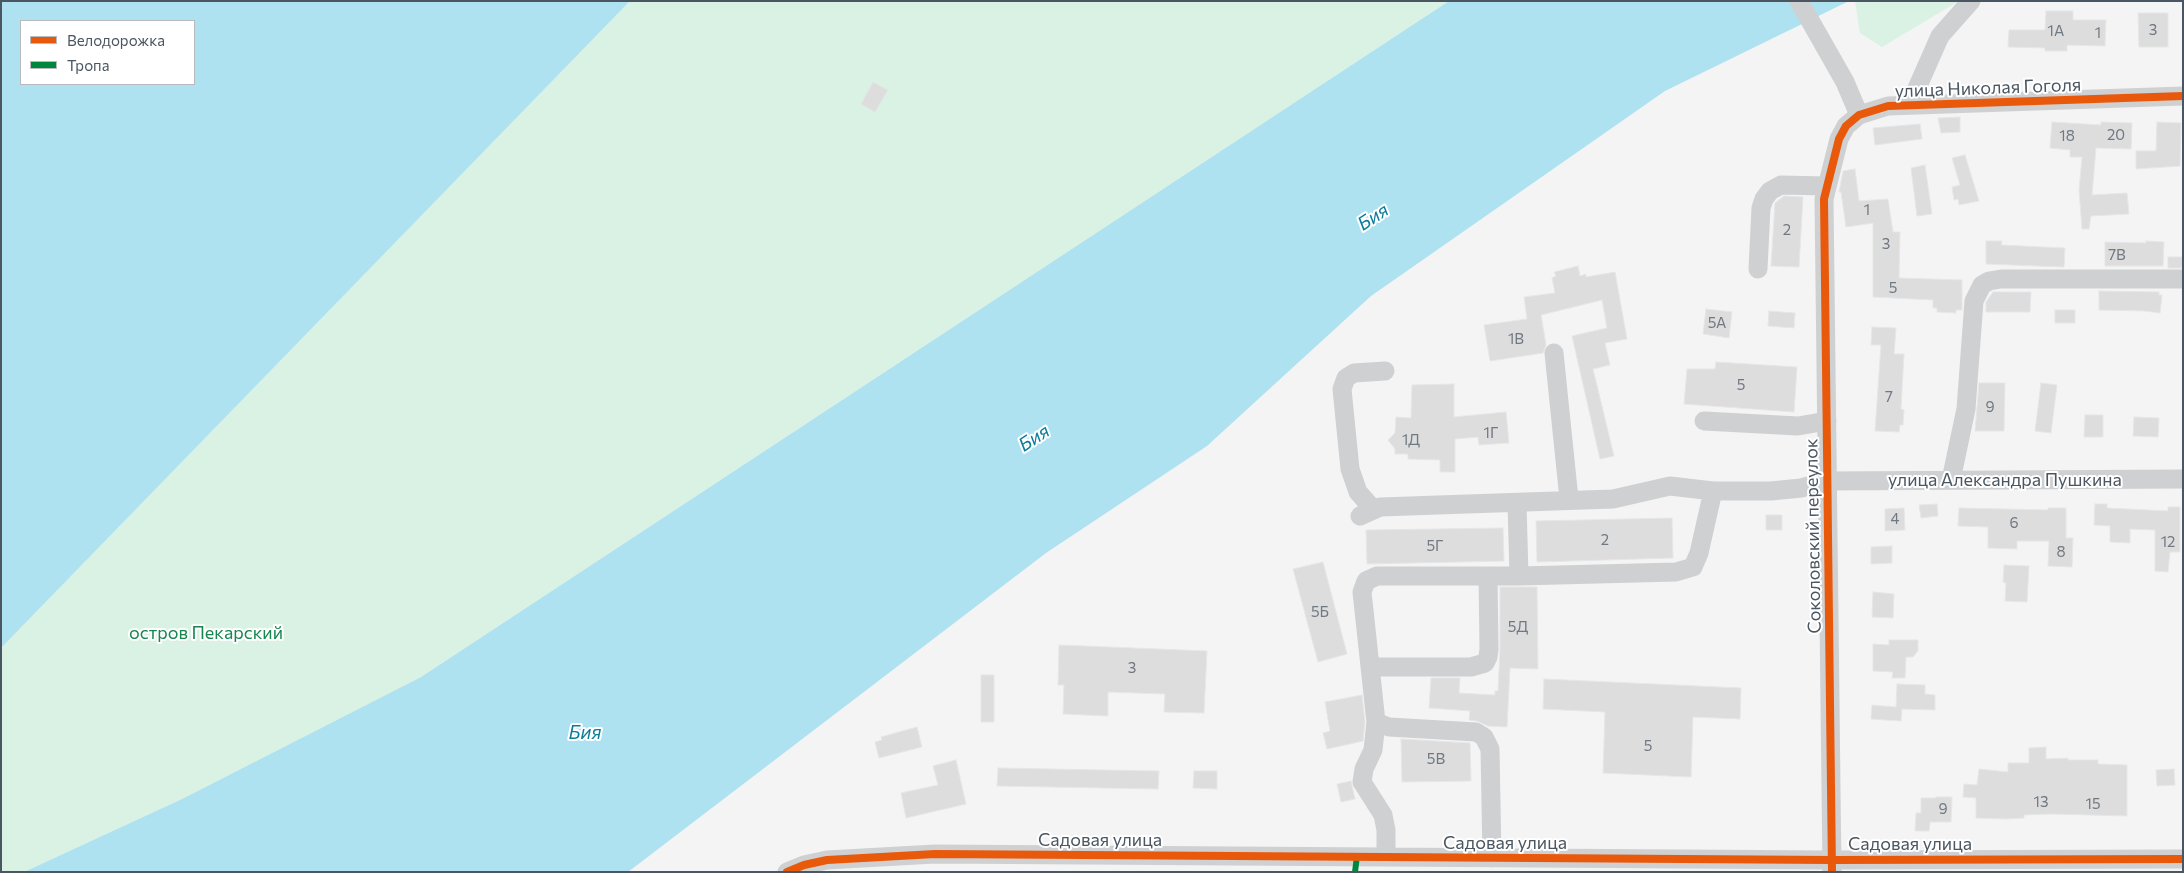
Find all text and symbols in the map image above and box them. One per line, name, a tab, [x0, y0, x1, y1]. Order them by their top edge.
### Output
legend	[20, 20, 195, 85]
house number: 3	[2149, 21, 2157, 39]
house number: 1А	[2048, 22, 2064, 40]
house number: 1	[2095, 24, 2101, 42]
text: Велодорожка	[67, 31, 165, 49]
text: Тропа	[67, 56, 109, 74]
street label: улица Николая Гоголя	[1894, 74, 2082, 102]
house number: 20	[2107, 126, 2125, 144]
house number: 18	[2059, 127, 2075, 145]
water label: Бия	[1353, 199, 1393, 235]
house number: 1	[1864, 201, 1870, 219]
house number: 2	[1783, 221, 1791, 239]
house number: 3	[1882, 235, 1890, 253]
house number: 7В	[2108, 246, 2126, 264]
house number: 5	[1889, 279, 1897, 297]
house number: 5А	[1708, 314, 1726, 332]
house number: 1В	[1508, 330, 1524, 348]
house number: 5	[1737, 376, 1745, 394]
house number: 7	[1885, 388, 1893, 406]
house number: 9	[1985, 398, 1995, 416]
water label: Бия	[1014, 420, 1054, 456]
house number: 1Г	[1484, 424, 1498, 442]
house number: 1Д	[1402, 431, 1420, 449]
street label: Соколовский переулок	[1800, 438, 1826, 634]
street label: улица Александра Пушкина	[1888, 469, 2122, 491]
house number: 4	[1891, 510, 1899, 528]
house number: 6	[2009, 514, 2019, 532]
house number: 2	[1601, 531, 1609, 549]
house number: 12	[2161, 533, 2175, 551]
house number: 5Г	[1426, 537, 1444, 555]
house number: 8	[2056, 543, 2066, 561]
house number: 5Б	[1311, 603, 1329, 621]
house number: 5Д	[1508, 618, 1528, 636]
park label: остров Пекарский	[129, 622, 283, 644]
house number: 3	[1128, 659, 1136, 677]
water label: Бия	[569, 722, 601, 744]
house number: 5	[1644, 737, 1652, 755]
house number: 5В	[1427, 750, 1445, 768]
house number: 13	[2034, 793, 2048, 811]
house number: 15	[2085, 795, 2101, 813]
house number: 9	[1938, 800, 1948, 818]
street label: Садовая улица	[1038, 829, 1162, 851]
street label: Садовая улица	[1443, 832, 1567, 854]
street label: Садовая улица	[1848, 833, 1972, 855]

